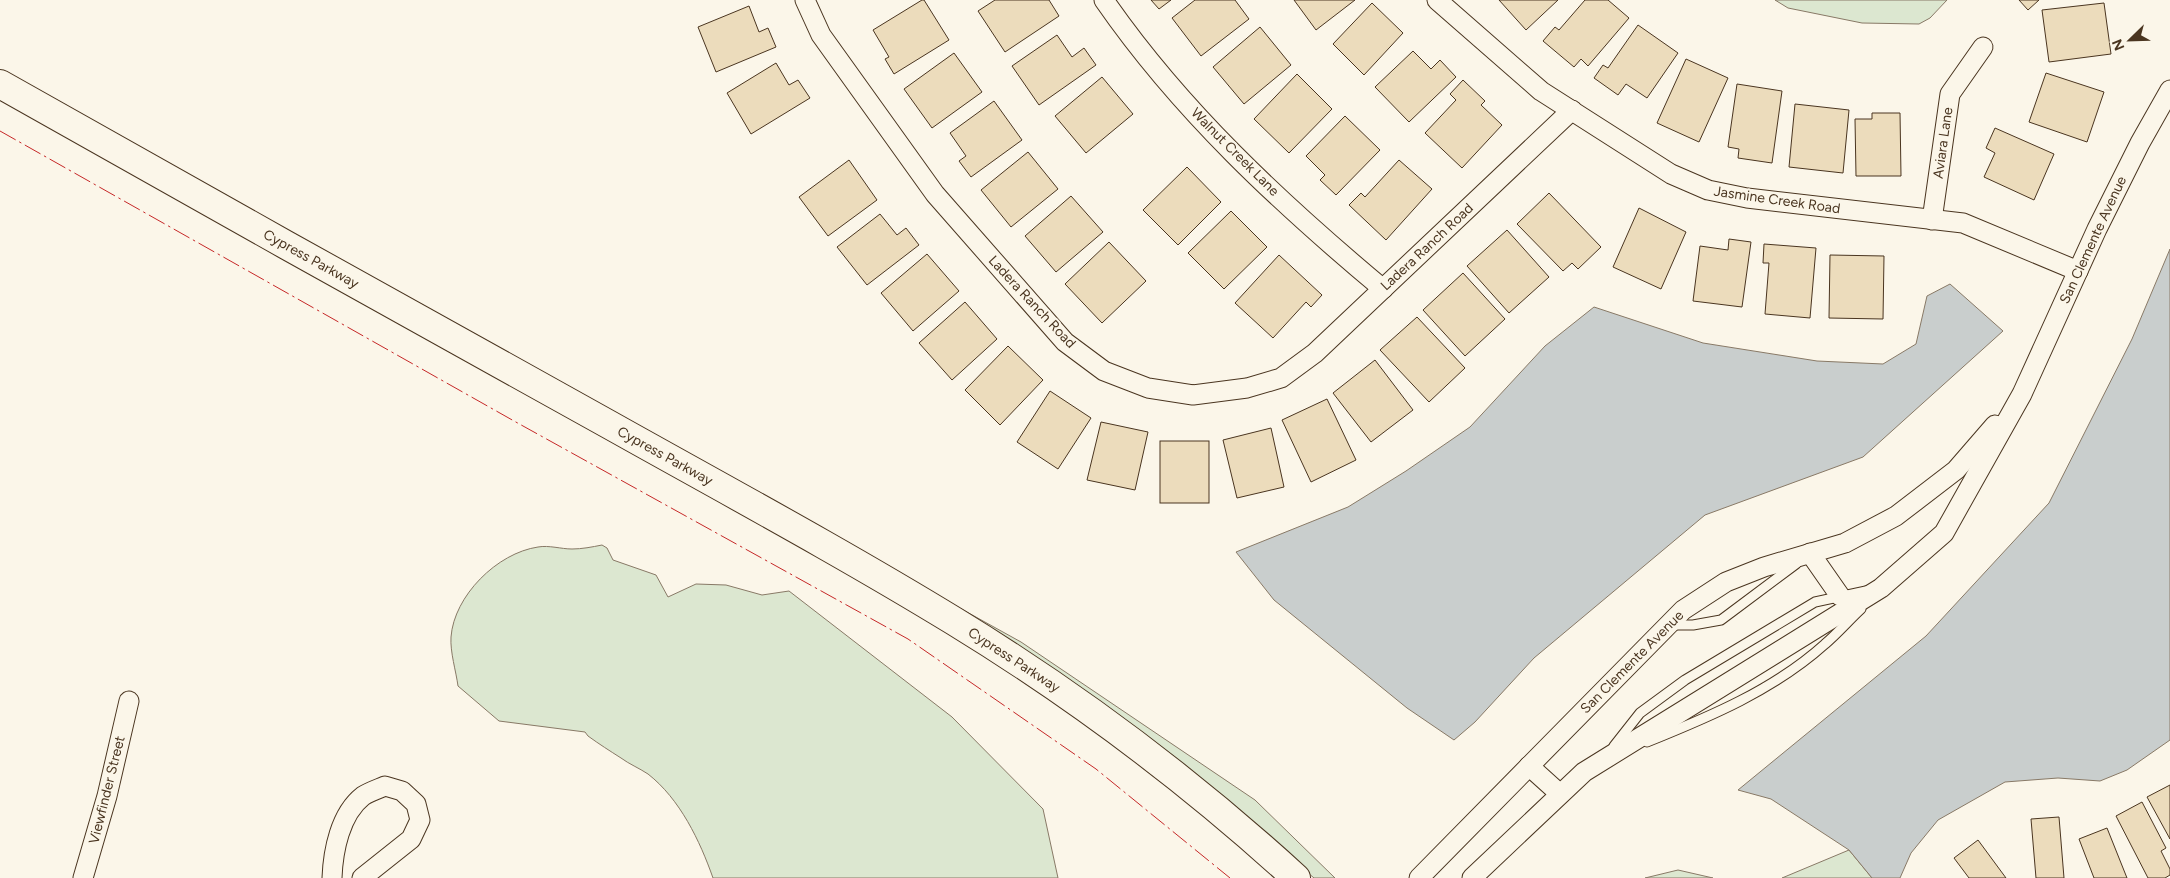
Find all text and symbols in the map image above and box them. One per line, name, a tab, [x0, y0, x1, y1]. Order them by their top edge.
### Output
north arrow	[2105, 15, 2155, 65]
text: N	[2109, 37, 2128, 53]
street label: Walnut Creek Lane	[1187, 104, 1283, 200]
street label: Aviara Lane	[1930, 106, 1956, 180]
street label: San Clemente Avenue	[2056, 173, 2130, 307]
street label: Jasmine Creek Road	[1713, 183, 1841, 217]
street label: Ladera Ranch Road	[1377, 200, 1477, 294]
street label: Cypress Parkway	[260, 226, 362, 293]
street label: Ladera Ranch Road	[985, 252, 1079, 352]
street label: Cypress Parkway	[614, 423, 716, 490]
street label: San Clemente Avenue	[1577, 607, 1687, 717]
street label: Cypress Parkway	[965, 624, 1064, 696]
street label: Viewfinder Street	[85, 734, 129, 846]

